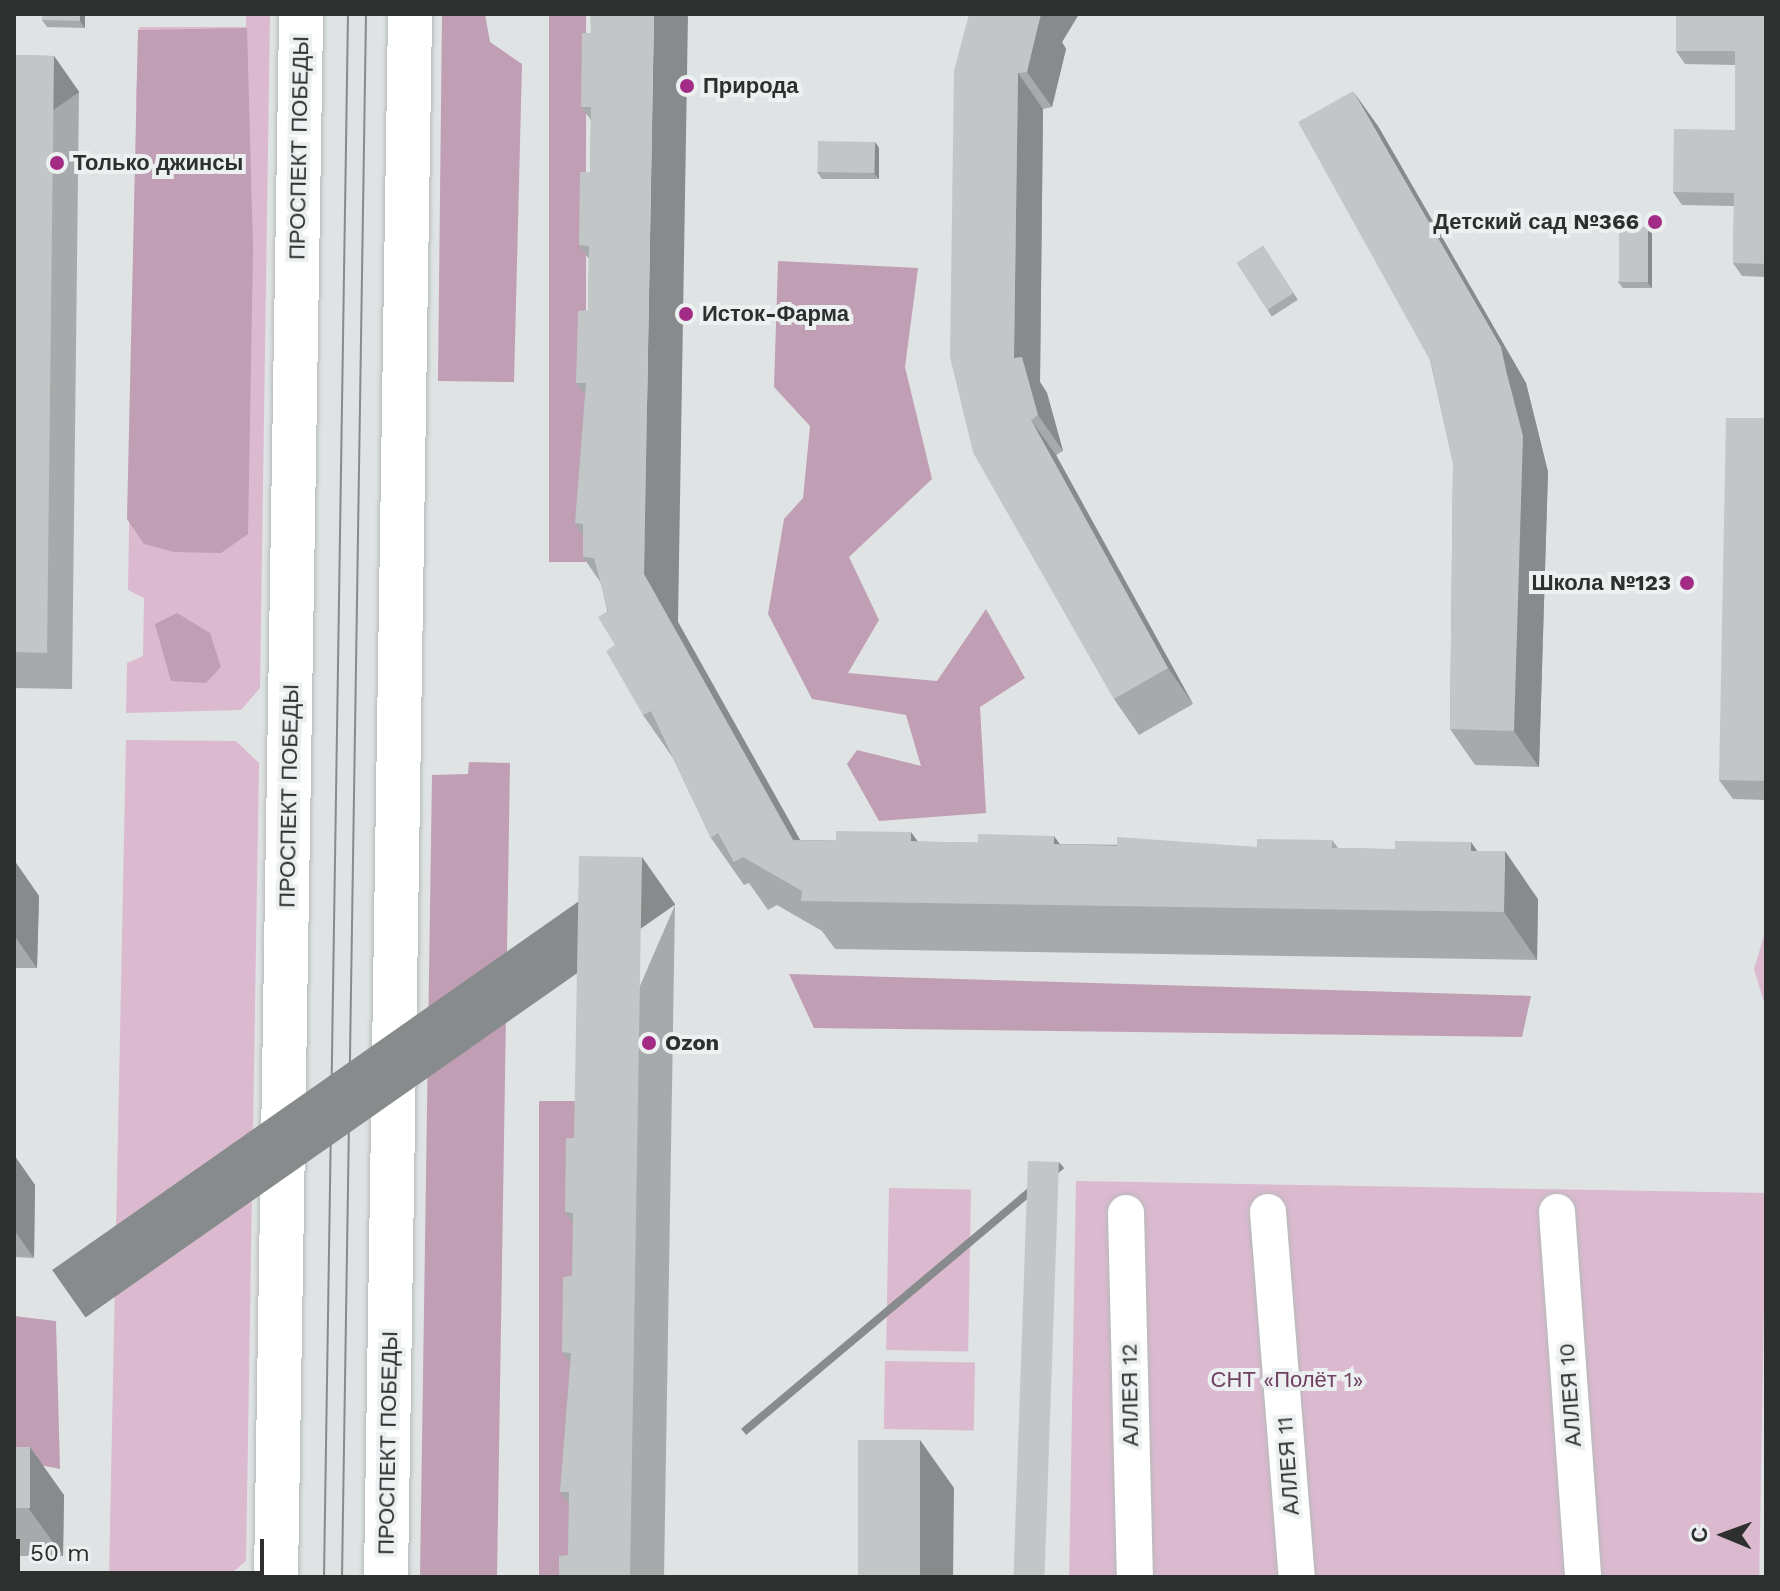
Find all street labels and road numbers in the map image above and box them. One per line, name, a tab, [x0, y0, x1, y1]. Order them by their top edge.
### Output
street label: ПРОСПЕКТ ПОБЕДЫ	[284, 36, 314, 260]
street label: ПРОСПЕКТ ПОБЕДЫ	[274, 684, 304, 908]
street label: ПРОСПЕКТ ПОБЕДЫ	[373, 1331, 403, 1555]
street label: АЛЛЕЯ 10	[1553, 1342, 1587, 1448]
street label: АЛЛЕЯ 12	[1116, 1343, 1144, 1447]
street label: АЛЛЕЯ 11	[1271, 1416, 1305, 1516]

